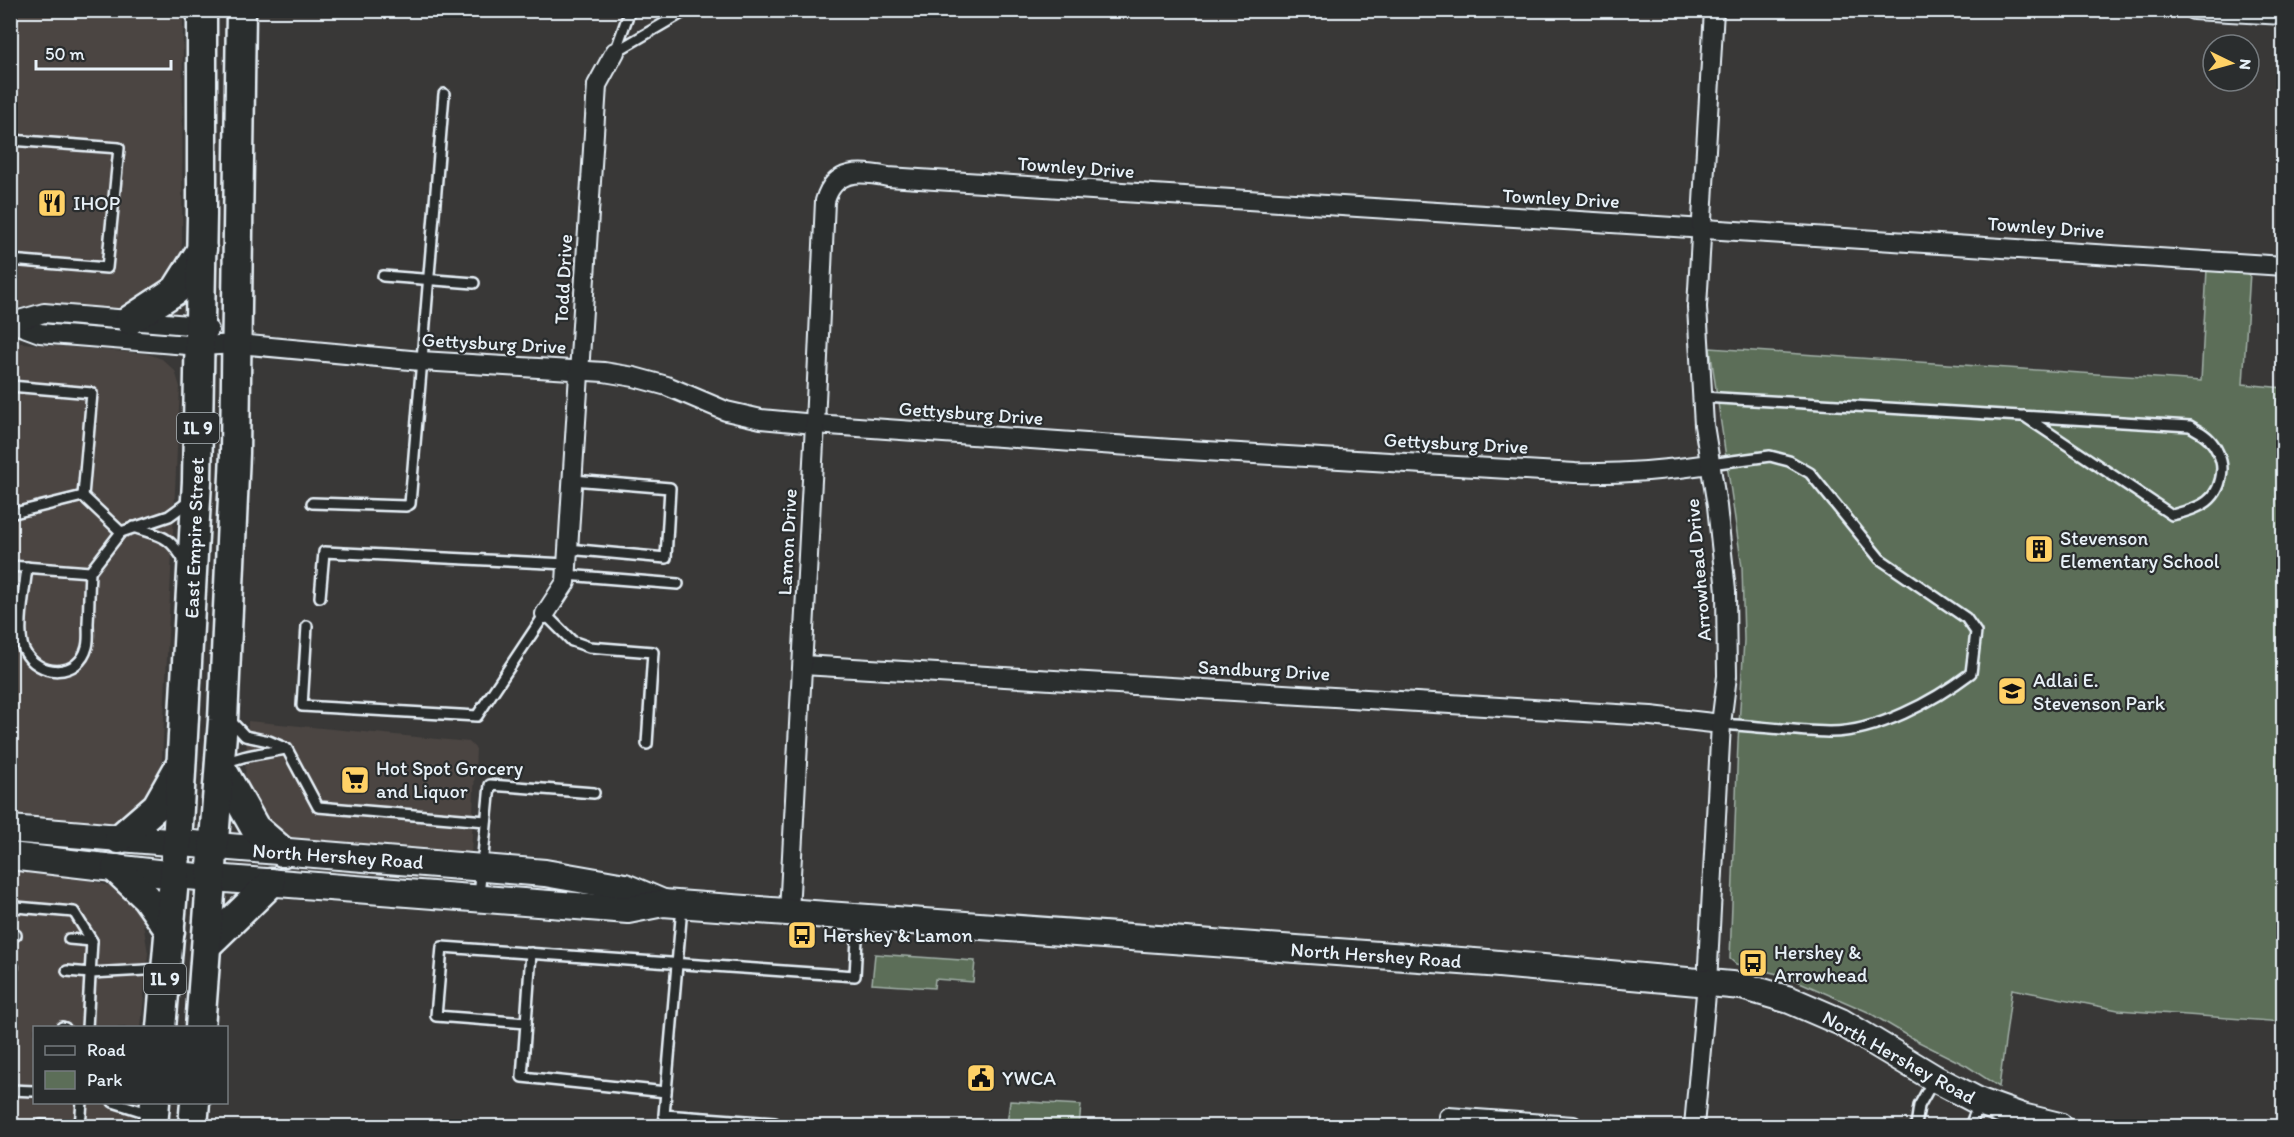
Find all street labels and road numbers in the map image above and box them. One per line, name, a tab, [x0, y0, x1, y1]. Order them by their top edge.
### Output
street label: Townley Drive	[1017, 151, 1135, 183]
street label: Townley Drive	[1502, 183, 1620, 213]
street label: Townley Drive	[1987, 211, 2105, 243]
street label: Todd Drive	[549, 233, 577, 325]
street label: Gettysburg Drive	[421, 327, 567, 359]
street label: Gettysburg Drive	[898, 396, 1044, 430]
road number: IL 9	[177, 413, 219, 443]
street label: Gettysburg Drive	[1383, 427, 1529, 459]
street label: East Empire Street	[179, 457, 209, 619]
street label: Lamon Drive	[772, 488, 802, 596]
street label: Arrowhead Drive	[1680, 498, 1716, 642]
street label: Sandburg Drive	[1197, 655, 1331, 685]
street label: North Hershey Road	[252, 838, 425, 874]
street label: North Hershey Road	[1290, 937, 1463, 973]
road number: IL 9	[144, 964, 186, 994]
street label: North Hershey Road	[1818, 1005, 1980, 1109]

